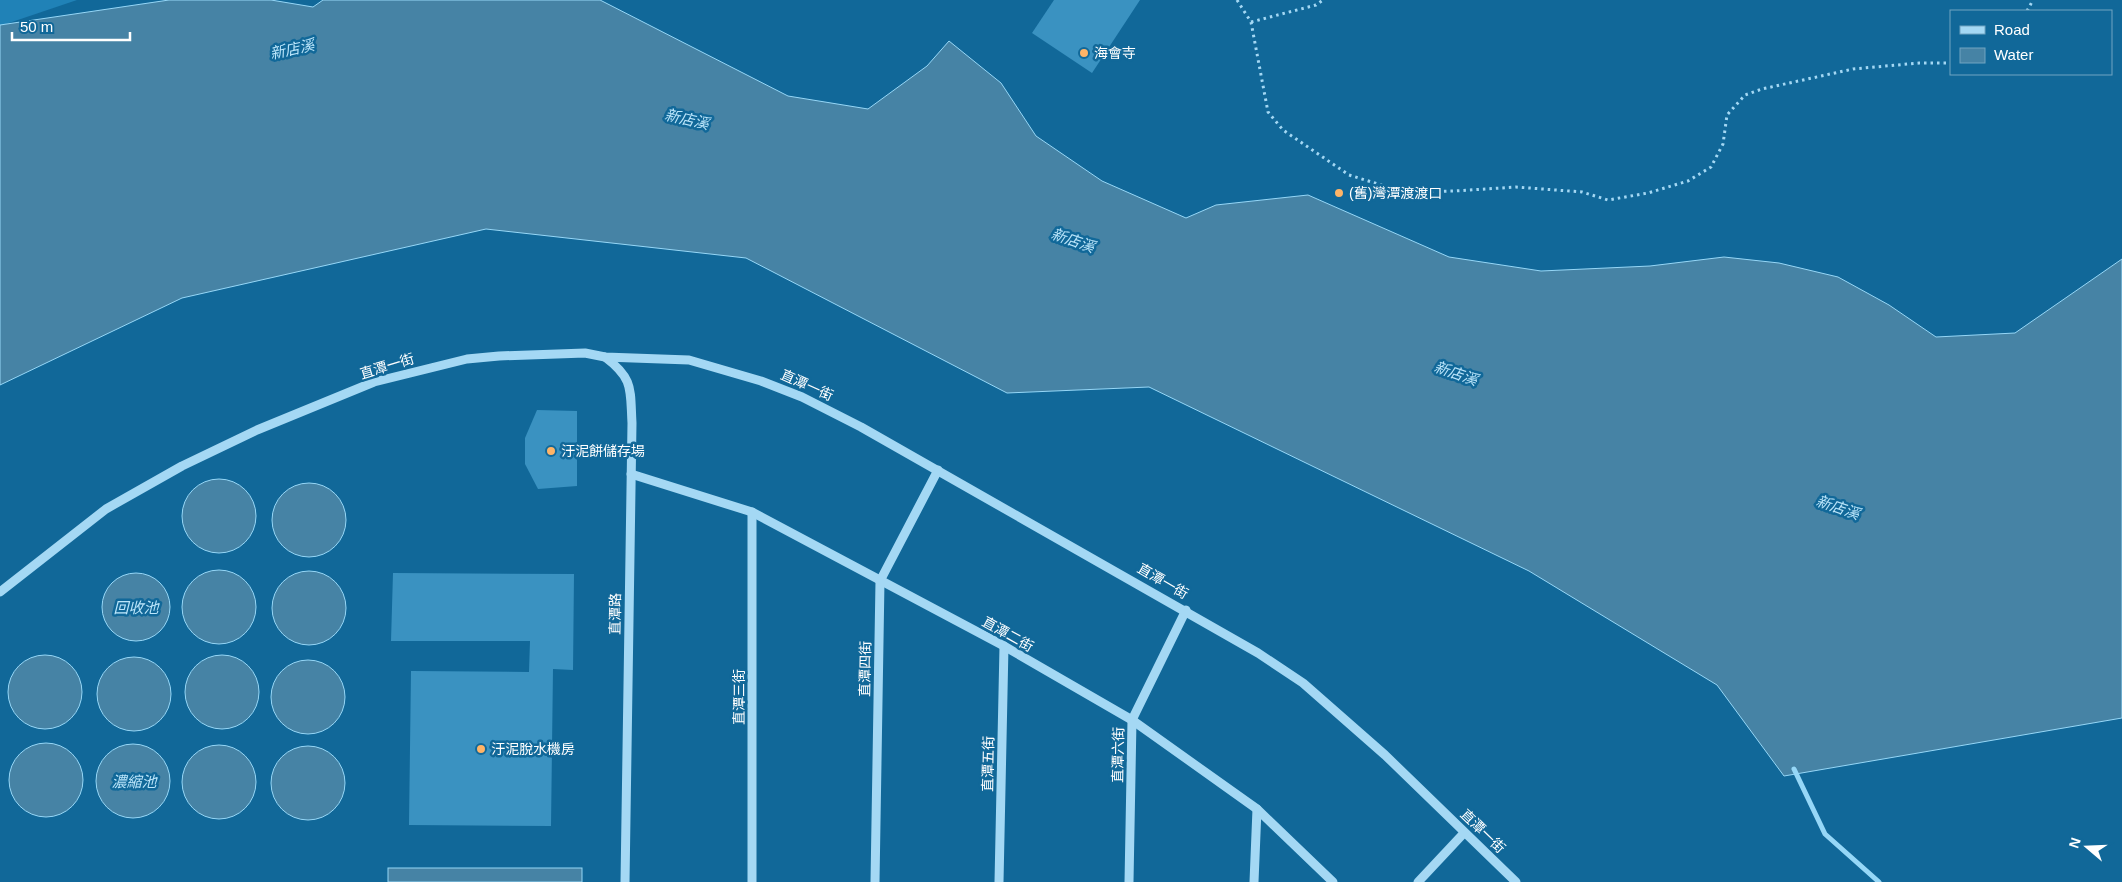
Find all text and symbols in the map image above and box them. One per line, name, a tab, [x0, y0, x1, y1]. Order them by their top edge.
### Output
scale bar	[12, 10, 130, 42]
legend	[1950, 10, 2112, 75]
text: 50 m	[20, 18, 53, 35]
text: Road	[1994, 21, 2030, 38]
water label: 新店溪	[268, 36, 318, 62]
place label: 海會寺	[1094, 45, 1136, 61]
text: Water	[1994, 46, 2033, 63]
marker: 海會寺	[1078, 47, 1090, 59]
water label: 新店溪	[663, 106, 713, 133]
place label: (舊)灣潭渡渡口	[1349, 185, 1442, 201]
marker: (舊)灣潭渡渡口	[1333, 187, 1345, 199]
water label: 新店溪	[1049, 225, 1099, 256]
street label: 直潭一街	[358, 350, 416, 382]
water label: 新店溪	[1432, 358, 1482, 389]
street label: 直潭一街	[778, 366, 836, 404]
place label: 汙泥餅儲存場	[561, 443, 645, 459]
marker: 汙泥餅儲存場	[545, 445, 557, 457]
water label: 新店溪	[1814, 492, 1864, 523]
street label: 直潭一街	[1135, 560, 1191, 602]
street label: 直潭路	[607, 593, 623, 635]
water label: 回收池	[113, 599, 160, 616]
street label: 直潭二街	[980, 613, 1036, 655]
street label: 直潭四街	[857, 641, 873, 697]
street label: 直潭三街	[731, 669, 747, 725]
street label: 直潭六街	[1110, 727, 1126, 783]
street label: 直潭五街	[980, 736, 996, 792]
place label: 汙泥脫水機房	[491, 741, 575, 757]
marker: 汙泥脫水機房	[475, 743, 487, 755]
water label: 濃縮池	[111, 773, 158, 790]
street label: 直潭一街	[1457, 806, 1509, 856]
north arrow	[2062, 822, 2112, 872]
text: N	[2065, 835, 2084, 850]

